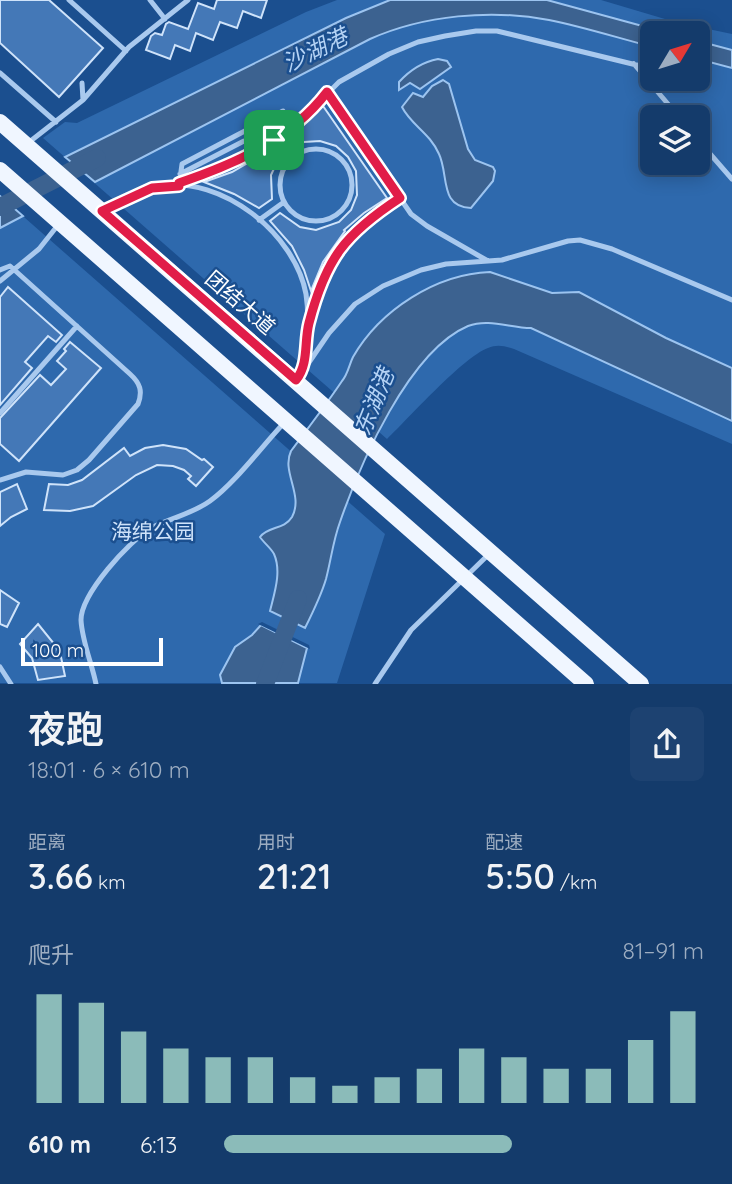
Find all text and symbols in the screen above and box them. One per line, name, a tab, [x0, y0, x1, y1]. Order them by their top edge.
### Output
water label: 沙湖港	[277, 20, 355, 78]
north arrow	[640, 21, 710, 91]
map controls	[640, 21, 710, 175]
button: layers	[640, 105, 710, 175]
pin	[244, 110, 304, 170]
icon: arrive	[255, 121, 293, 159]
street label: 团结大道	[200, 265, 281, 340]
water label: 东湖港	[347, 362, 401, 439]
park label: 海绵公园	[111, 518, 195, 544]
scale bar	[21, 634, 163, 666]
text: 100 m	[32, 638, 84, 662]
text: 夜跑	[28, 705, 104, 753]
button: share	[630, 707, 704, 781]
text: 18:01 · 6 × 610 m	[28, 755, 190, 784]
text: 距离	[28, 830, 66, 854]
text: 用时	[257, 830, 295, 854]
text: 配速	[485, 830, 523, 854]
text: 3.66	[28, 854, 93, 898]
text: 21:21	[257, 854, 332, 898]
text: 5:50	[485, 854, 555, 898]
text: km	[93, 870, 126, 894]
text: /km	[555, 870, 597, 894]
text: 81–91 m	[623, 936, 704, 965]
text: 爬升	[28, 940, 74, 969]
text: 610 m	[28, 1130, 91, 1159]
text: 6:13	[140, 1130, 177, 1159]

